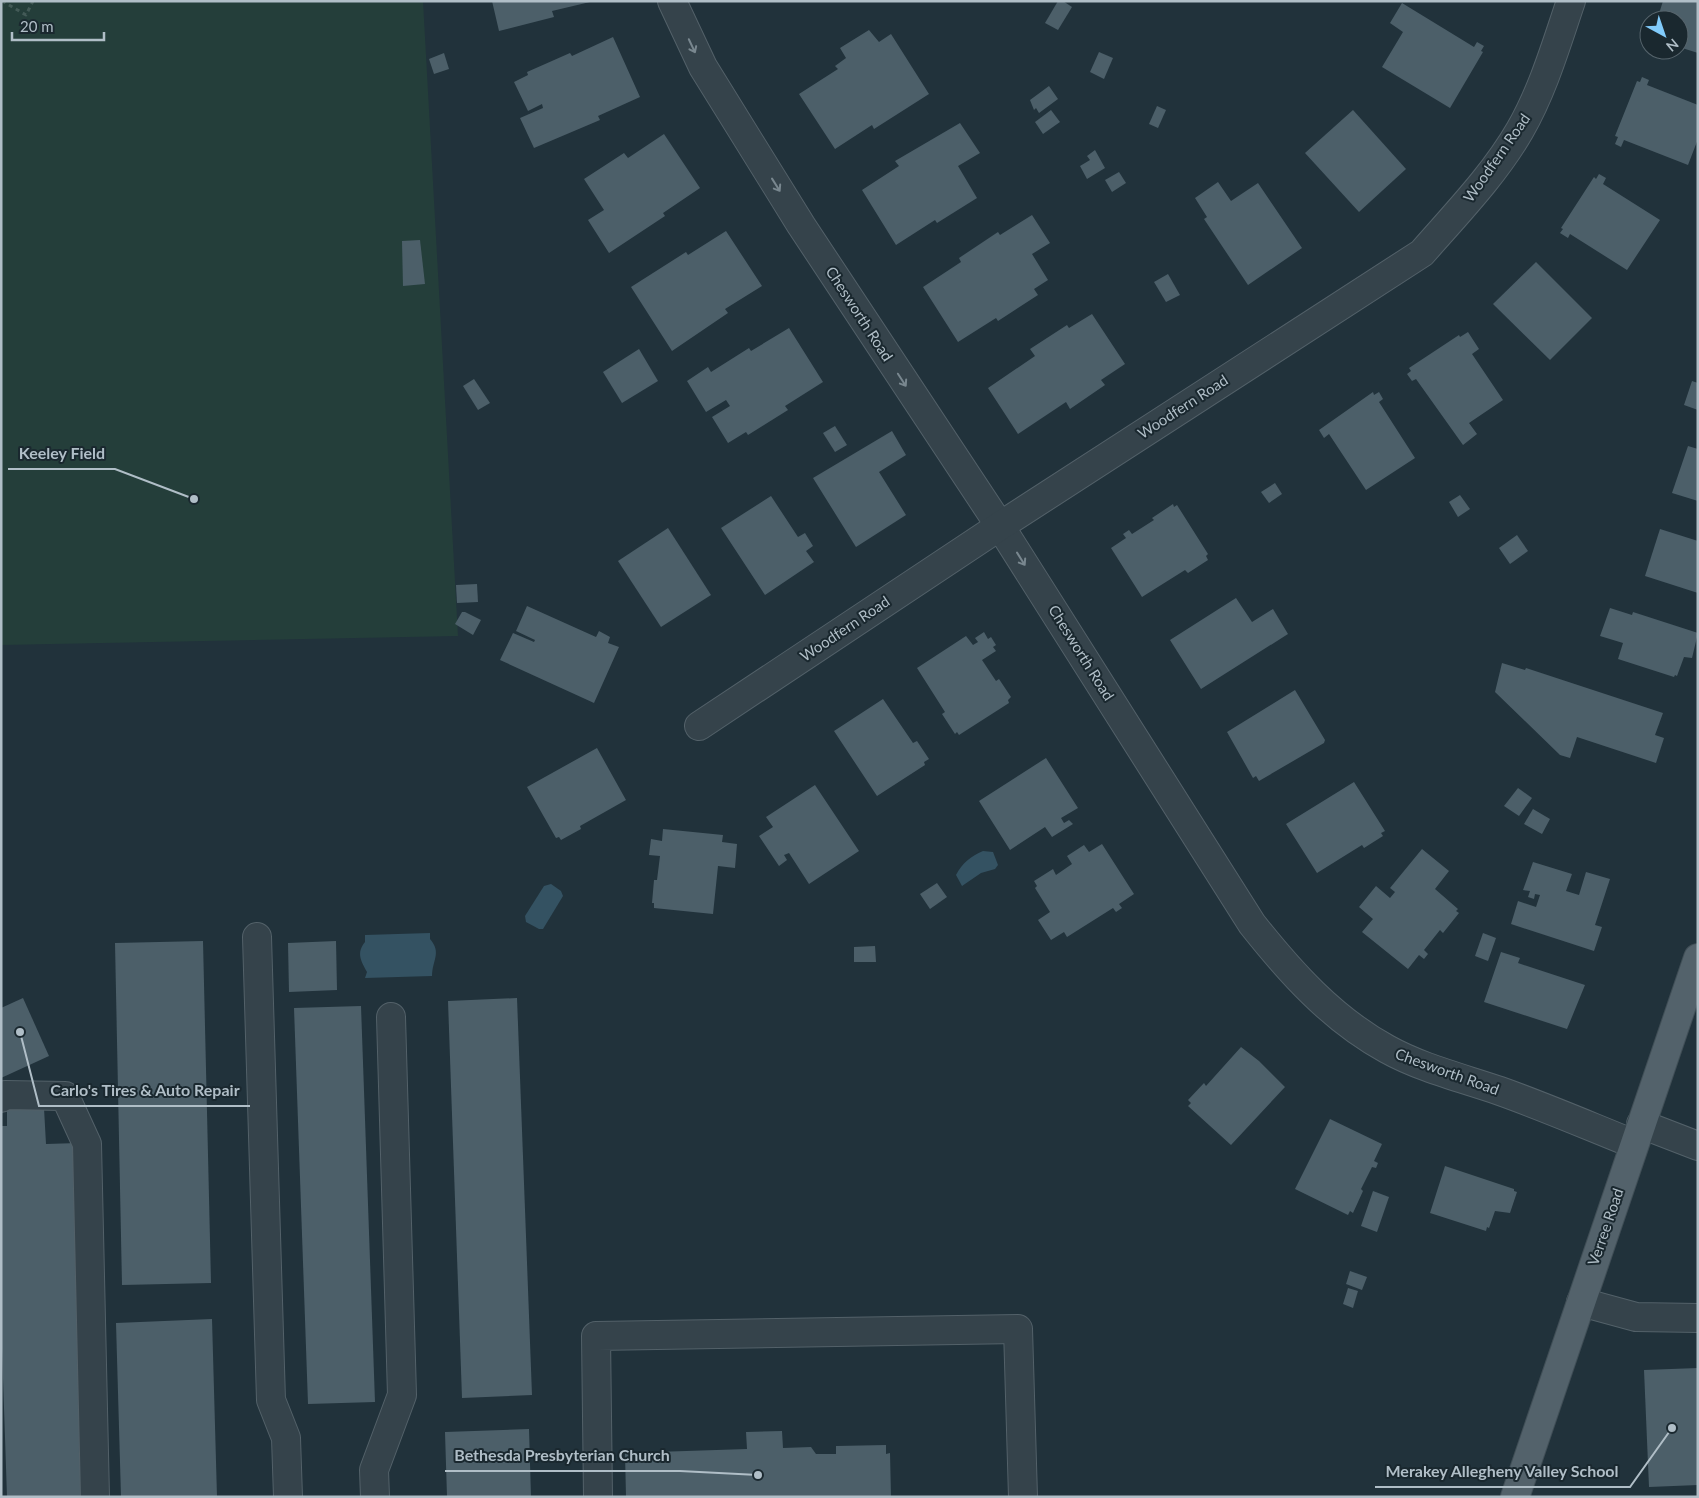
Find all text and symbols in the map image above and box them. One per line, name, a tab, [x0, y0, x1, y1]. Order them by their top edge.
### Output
scale bar	[12, 10, 105, 42]
north arrow	[1639, 10, 1689, 60]
text: 20 m	[20, 17, 54, 35]
text: N	[1663, 35, 1682, 55]
one-way arrow	[688, 38, 698, 53]
street label: Woodfern Road	[1459, 110, 1533, 205]
one-way arrow	[772, 177, 782, 191]
street label: Chesworth Road	[823, 263, 897, 364]
street label: Woodfern Road	[1134, 370, 1231, 442]
one-way arrow	[897, 373, 907, 387]
callout: Keeley Field	[8, 438, 115, 469]
text: Keeley Field	[19, 443, 105, 462]
one-way arrow	[1016, 552, 1026, 566]
street label: Woodfern Road	[796, 592, 893, 665]
street label: Chesworth Road	[1045, 601, 1118, 704]
street label: Chesworth Road	[1393, 1044, 1502, 1098]
callout: Carlo's Tires & Auto Repair	[39, 1075, 250, 1106]
text: Carlo's Tires & Auto Repair	[50, 1080, 240, 1099]
street label: Verree Road	[1583, 1186, 1627, 1268]
callout: Bethesda Presbyterian Church	[445, 1440, 680, 1471]
text: Bethesda Presbyterian Church	[454, 1445, 670, 1464]
callout: Merakey Allegheny Valley School	[1375, 1456, 1630, 1487]
text: Merakey Allegheny Valley School	[1385, 1461, 1619, 1480]

